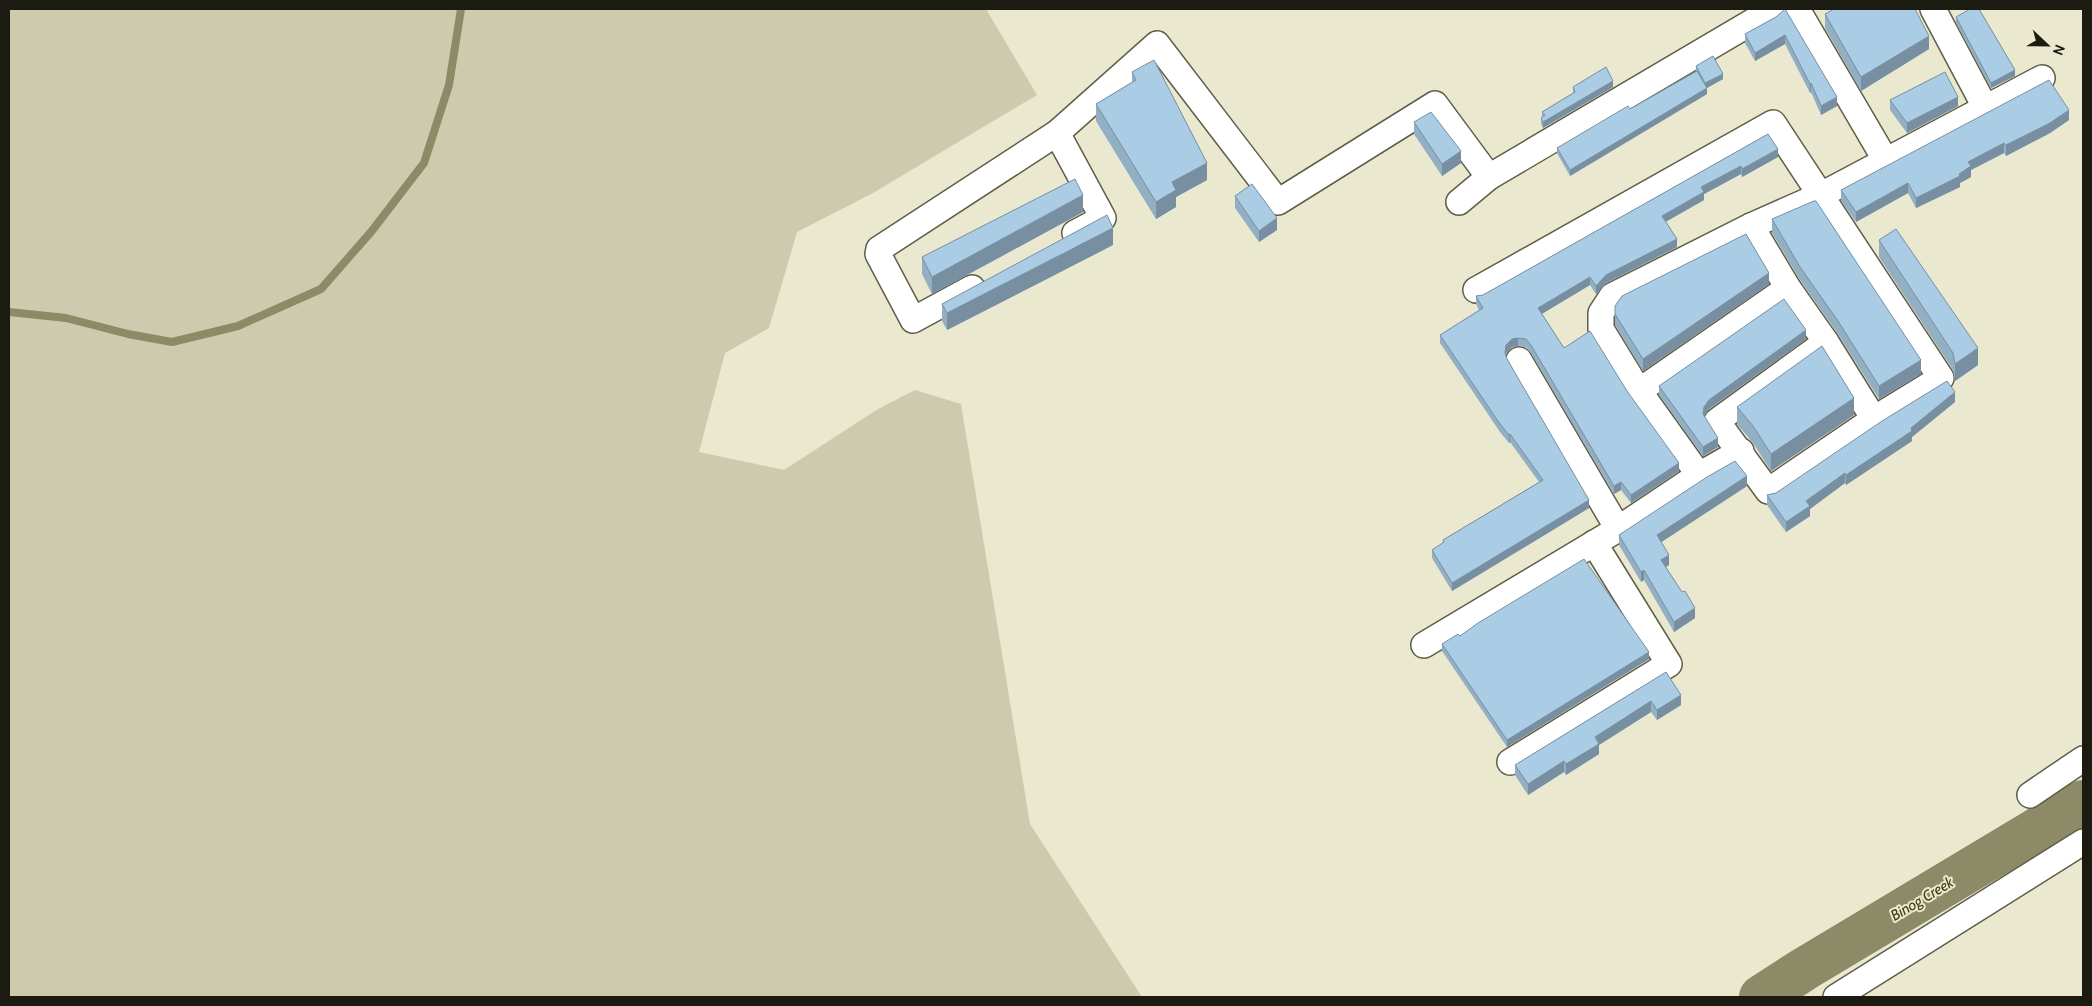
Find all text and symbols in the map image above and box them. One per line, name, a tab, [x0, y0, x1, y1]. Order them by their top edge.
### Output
north arrow	[2022, 20, 2072, 70]
text: N	[2049, 42, 2069, 58]
water label: Binog Creek	[1887, 873, 1957, 925]

